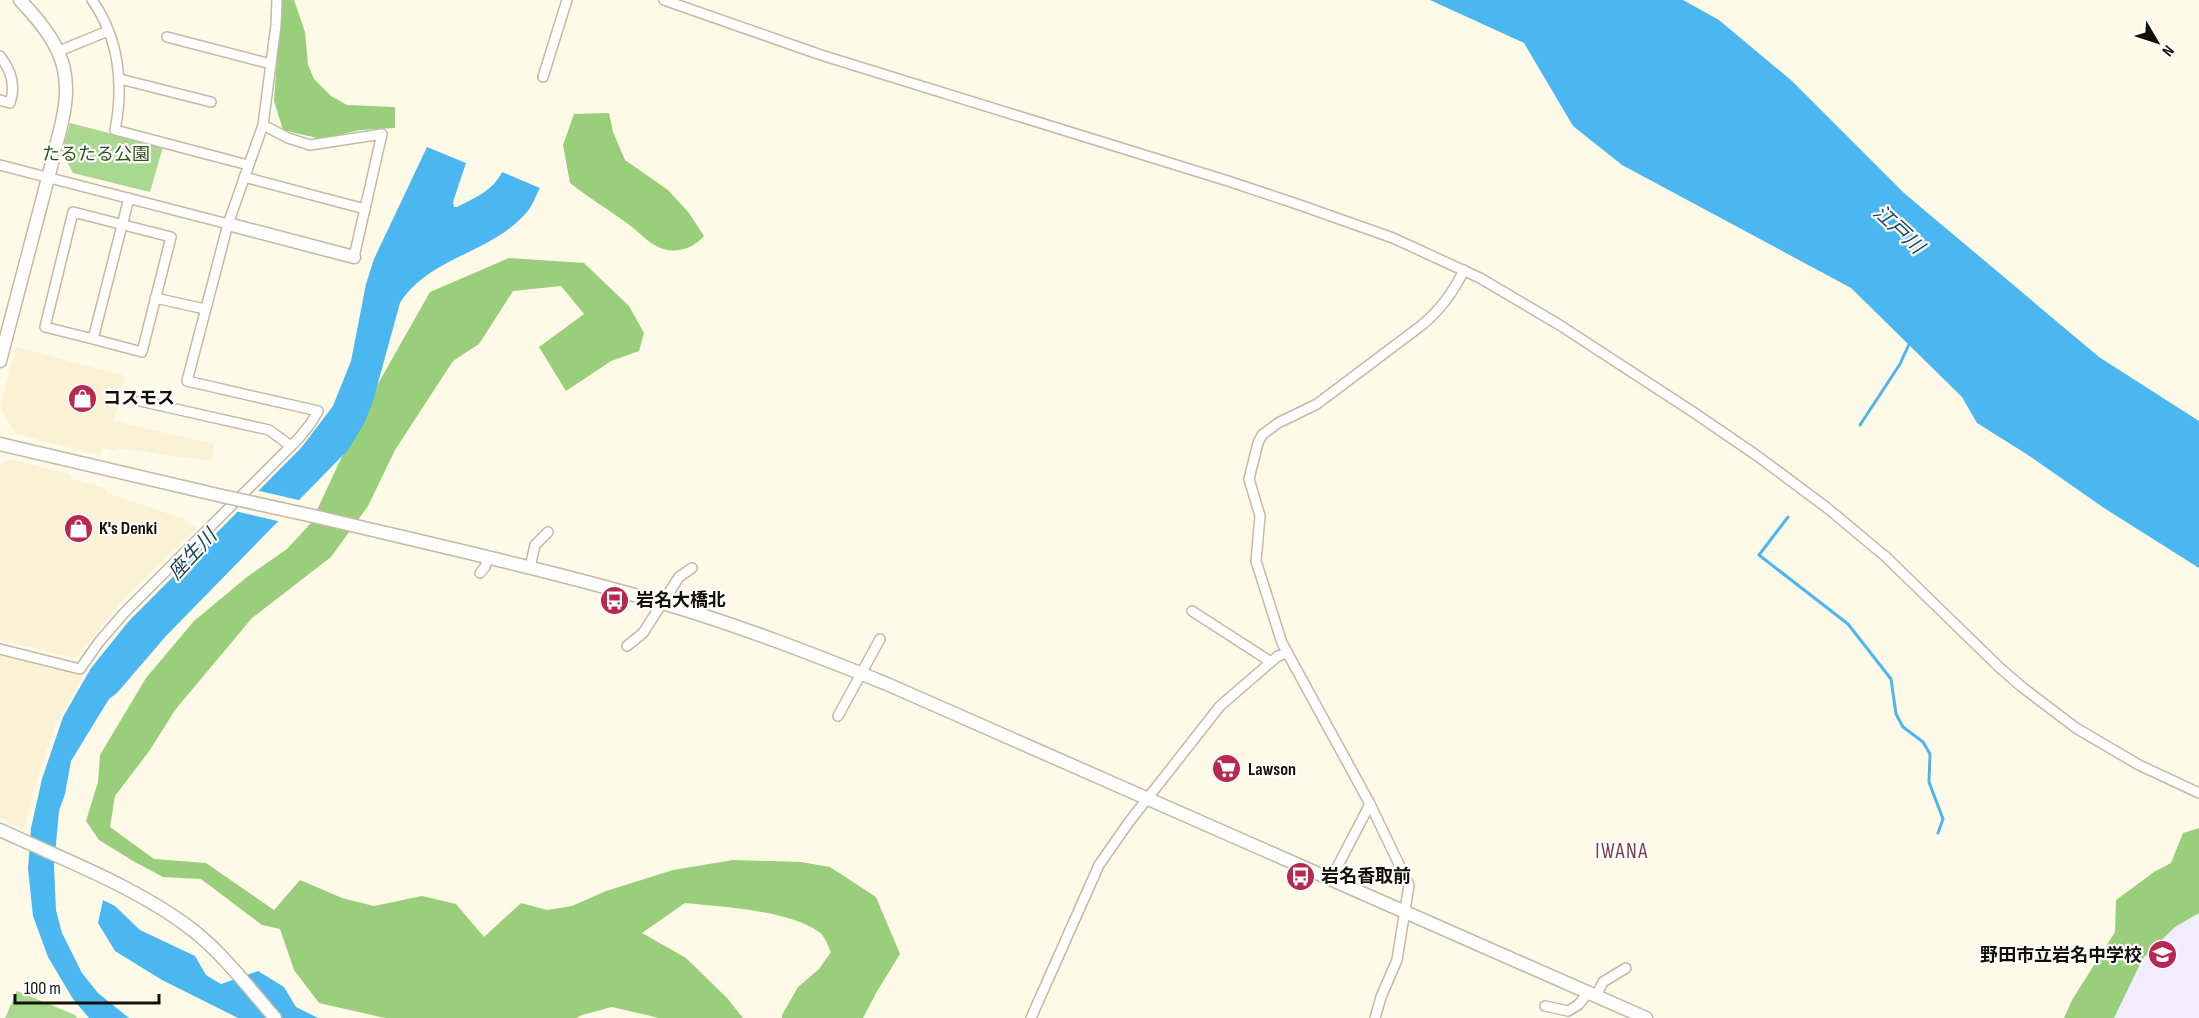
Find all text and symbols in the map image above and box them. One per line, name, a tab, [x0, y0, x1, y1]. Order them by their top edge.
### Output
north arrow	[2127, 12, 2187, 72]
text: N	[2157, 41, 2178, 60]
park label: たるたる公園	[42, 144, 150, 165]
water label: 江戸川	[1868, 200, 1930, 260]
shop icon: コスモス	[66, 382, 98, 414]
place label: コスモス	[103, 388, 175, 409]
shop icon: K's Denki	[62, 512, 94, 544]
place label: K's Denki	[99, 518, 157, 539]
water label: 座生川	[163, 523, 223, 585]
bus stop icon: 岩名大橋北	[599, 584, 631, 616]
place label: 岩名大橋北	[636, 590, 726, 611]
supermarket icon: Lawson	[1211, 753, 1243, 785]
place label: Lawson	[1248, 759, 1296, 780]
district label: IWANA	[1595, 839, 1649, 864]
bus stop icon: 岩名香取前	[1284, 860, 1316, 892]
place label: 岩名香取前	[1321, 866, 1411, 887]
school or university icon: 野田市立岩名中学校	[2147, 939, 2179, 971]
place label: 野田市立岩名中学校	[1980, 945, 2142, 966]
scale bar	[15, 967, 159, 1005]
text: 100 m	[24, 978, 61, 999]

